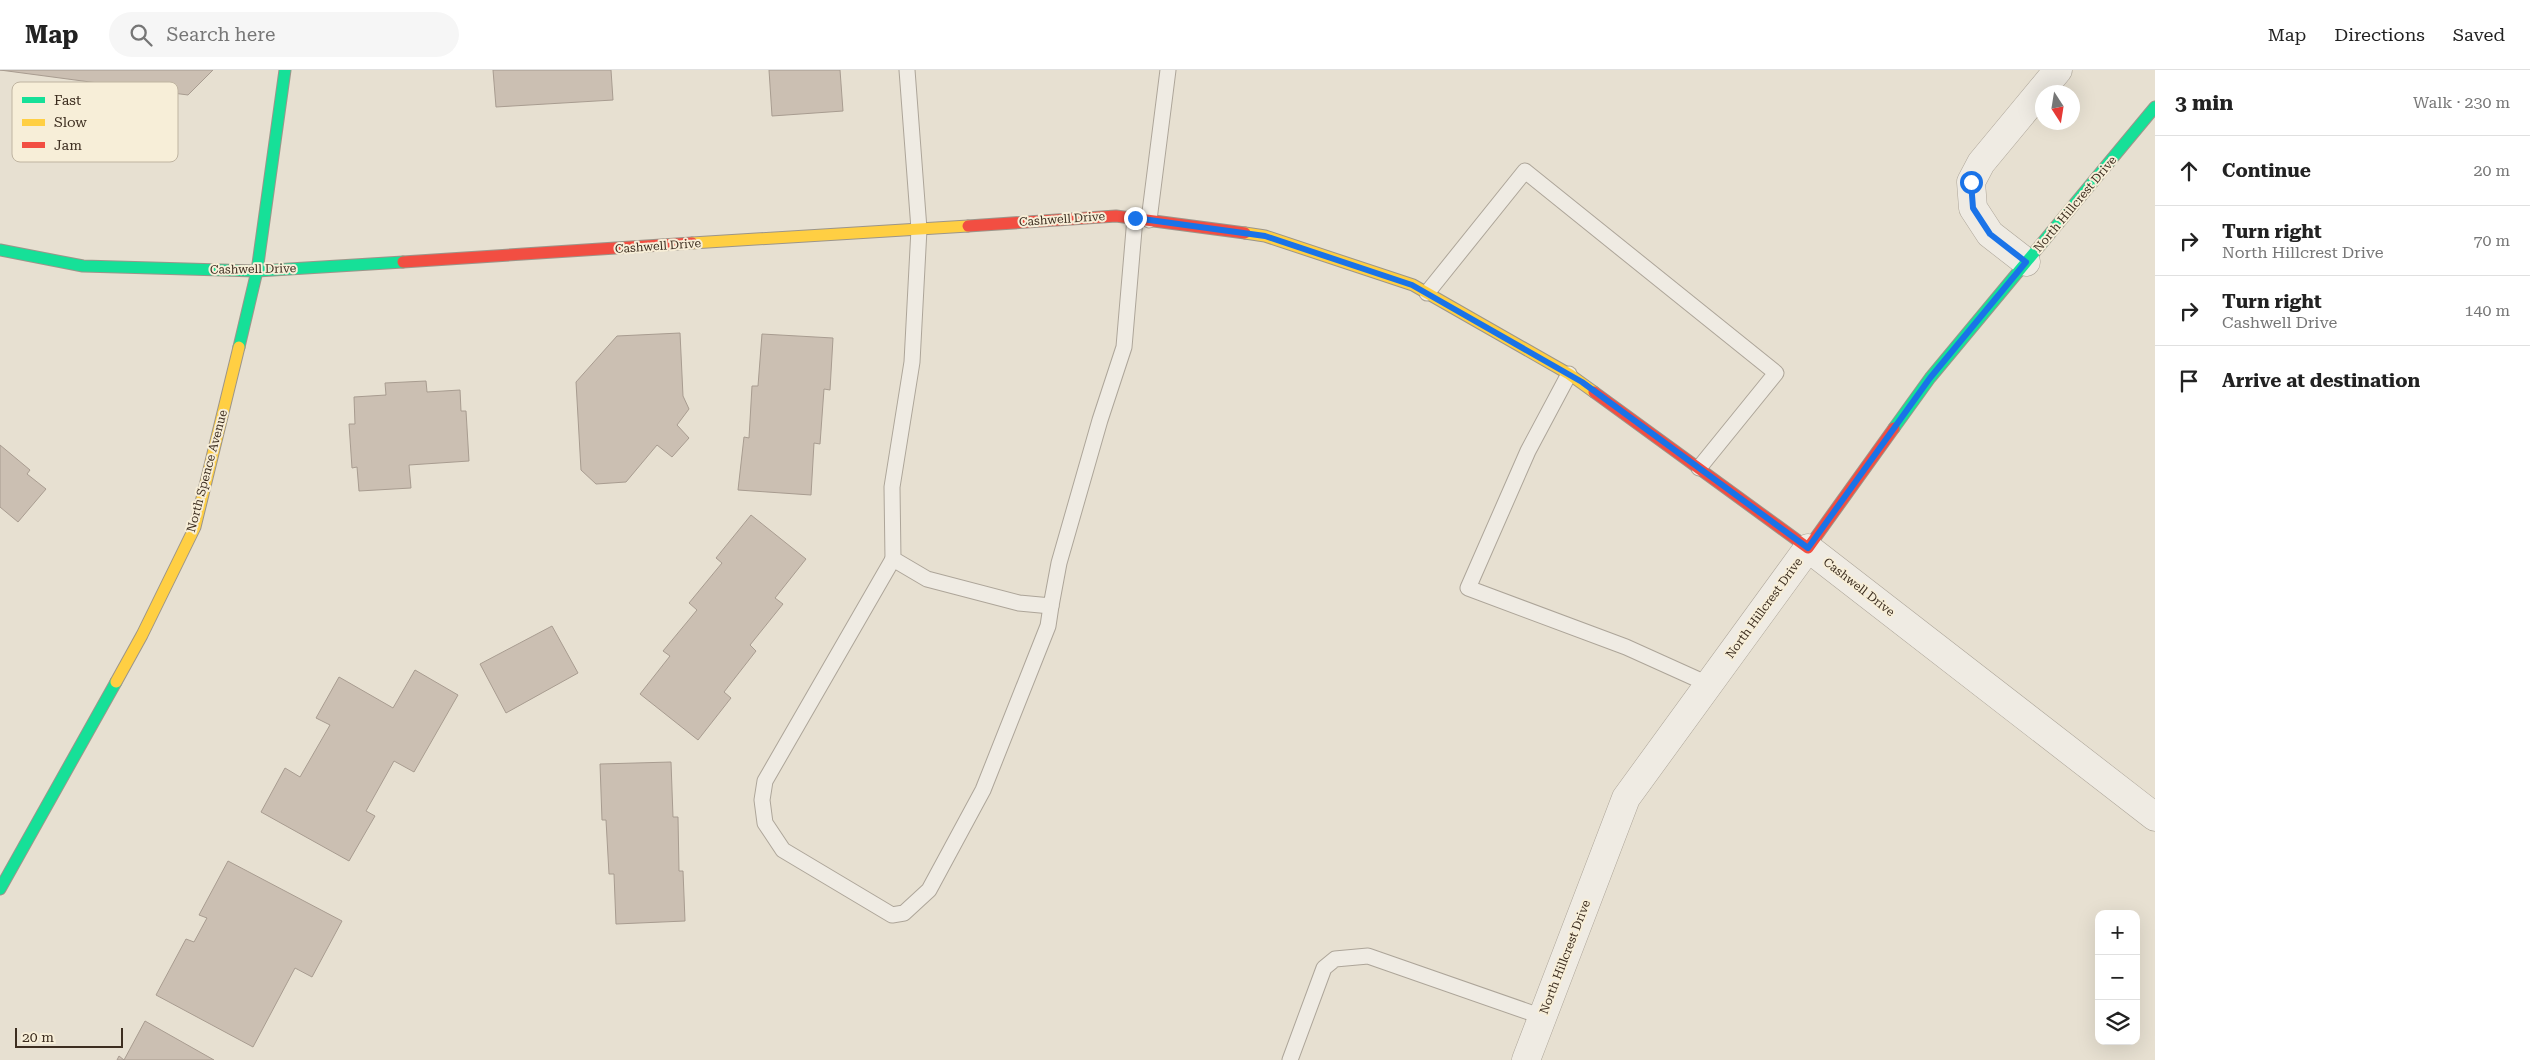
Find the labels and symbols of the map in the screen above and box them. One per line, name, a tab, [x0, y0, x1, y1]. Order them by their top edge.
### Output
legend	[12, 82, 178, 162]
north arrow	[2035, 85, 2080, 130]
text: Fast	[54, 92, 81, 108]
text: Slow	[54, 114, 87, 130]
text: Jam	[54, 137, 82, 153]
street label: North Hillcrest Drive	[2031, 153, 2120, 255]
route start	[1960, 171, 1983, 194]
route end	[1124, 207, 1147, 230]
street label: Cashwell Drive	[1018, 209, 1106, 229]
street label: Cashwell Drive	[614, 236, 702, 256]
street label: Cashwell Drive	[210, 261, 297, 277]
street label: North Spence Avenue	[184, 408, 230, 534]
street label: North Hillcrest Drive	[1723, 555, 1805, 661]
street label: Cashwell Drive	[1821, 555, 1898, 619]
street label: North Hillcrest Drive	[1537, 898, 1593, 1016]
scale bar	[15, 1025, 122, 1048]

